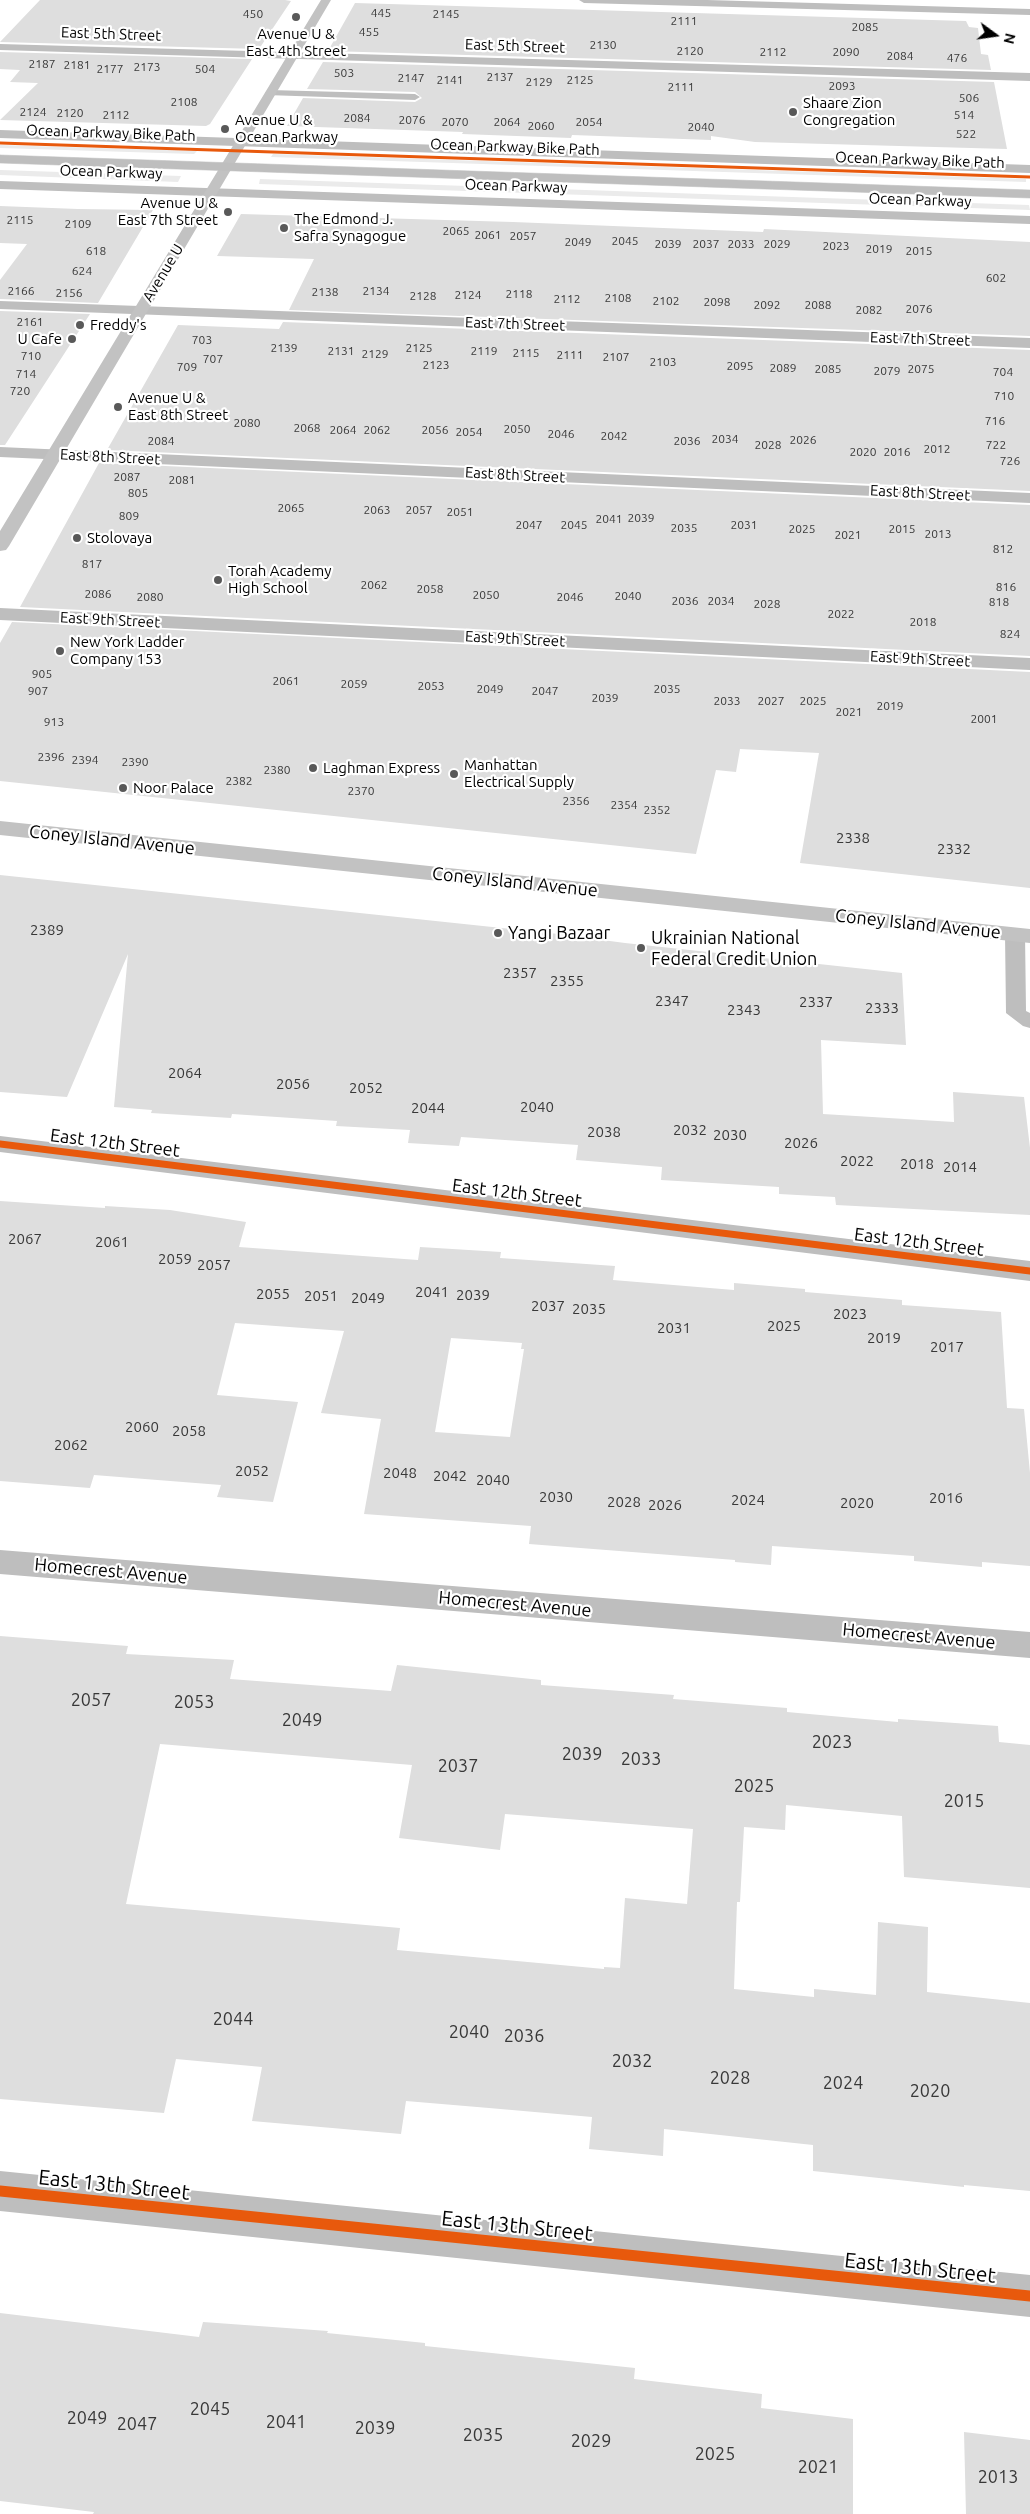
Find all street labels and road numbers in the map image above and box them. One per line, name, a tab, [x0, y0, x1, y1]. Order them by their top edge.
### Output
street label: East 5th Street	[61, 23, 161, 45]
street label: East 5th Street	[465, 35, 565, 57]
street label: Ocean Parkway Bike Path	[26, 121, 196, 145]
street label: Ocean Parkway Bike Path	[430, 135, 600, 159]
street label: Ocean Parkway Bike Path	[835, 148, 1005, 172]
street label: Ocean Parkway	[59, 161, 163, 183]
street label: Ocean Parkway	[464, 175, 568, 197]
street label: Ocean Parkway	[868, 189, 972, 211]
street label: Avenue U	[139, 241, 187, 305]
street label: East 7th Street	[465, 313, 565, 335]
street label: East 7th Street	[870, 328, 970, 350]
street label: East 8th Street	[60, 445, 160, 469]
street label: East 8th Street	[465, 463, 565, 487]
street label: East 8th Street	[870, 481, 970, 505]
street label: East 9th Street	[60, 608, 160, 632]
street label: East 9th Street	[465, 627, 565, 651]
street label: East 9th Street	[870, 647, 970, 671]
street label: Coney Island Avenue	[28, 821, 196, 859]
street label: Coney Island Avenue	[431, 863, 599, 901]
street label: Coney Island Avenue	[834, 905, 1002, 943]
street label: East 12th Street	[49, 1124, 181, 1162]
street label: East 12th Street	[451, 1174, 583, 1212]
street label: East 12th Street	[853, 1223, 985, 1261]
street label: Homecrest Avenue	[34, 1554, 188, 1588]
street label: Homecrest Avenue	[438, 1587, 592, 1621]
street label: Homecrest Avenue	[842, 1619, 996, 1653]
street label: East 13th Street	[37, 2165, 191, 2205]
street label: East 13th Street	[440, 2206, 594, 2246]
street label: East 13th Street	[843, 2248, 997, 2288]

